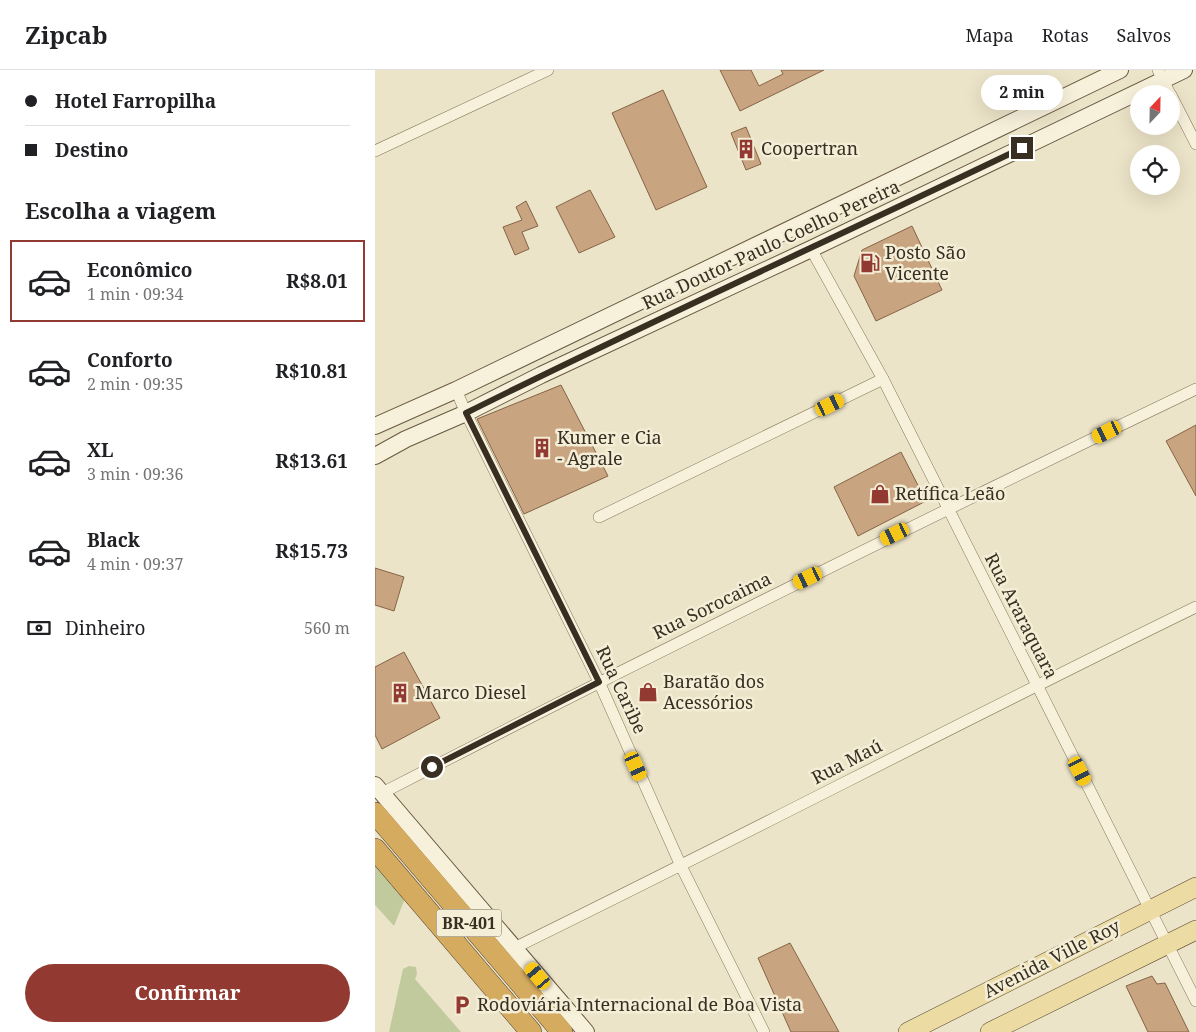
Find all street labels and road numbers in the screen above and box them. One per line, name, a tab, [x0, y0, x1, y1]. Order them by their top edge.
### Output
street label: Rua Doutor Paulo Coelho Pereira	[638, 174, 903, 314]
street label: Rua Araraquara	[980, 549, 1064, 683]
street label: Rua Sorocaima	[648, 566, 775, 644]
street label: Rua Caribe	[591, 642, 653, 737]
street label: Rua Maú	[807, 733, 887, 789]
road number: BR-401	[437, 910, 501, 936]
street label: Avenida Ville Roy	[979, 913, 1125, 1003]

